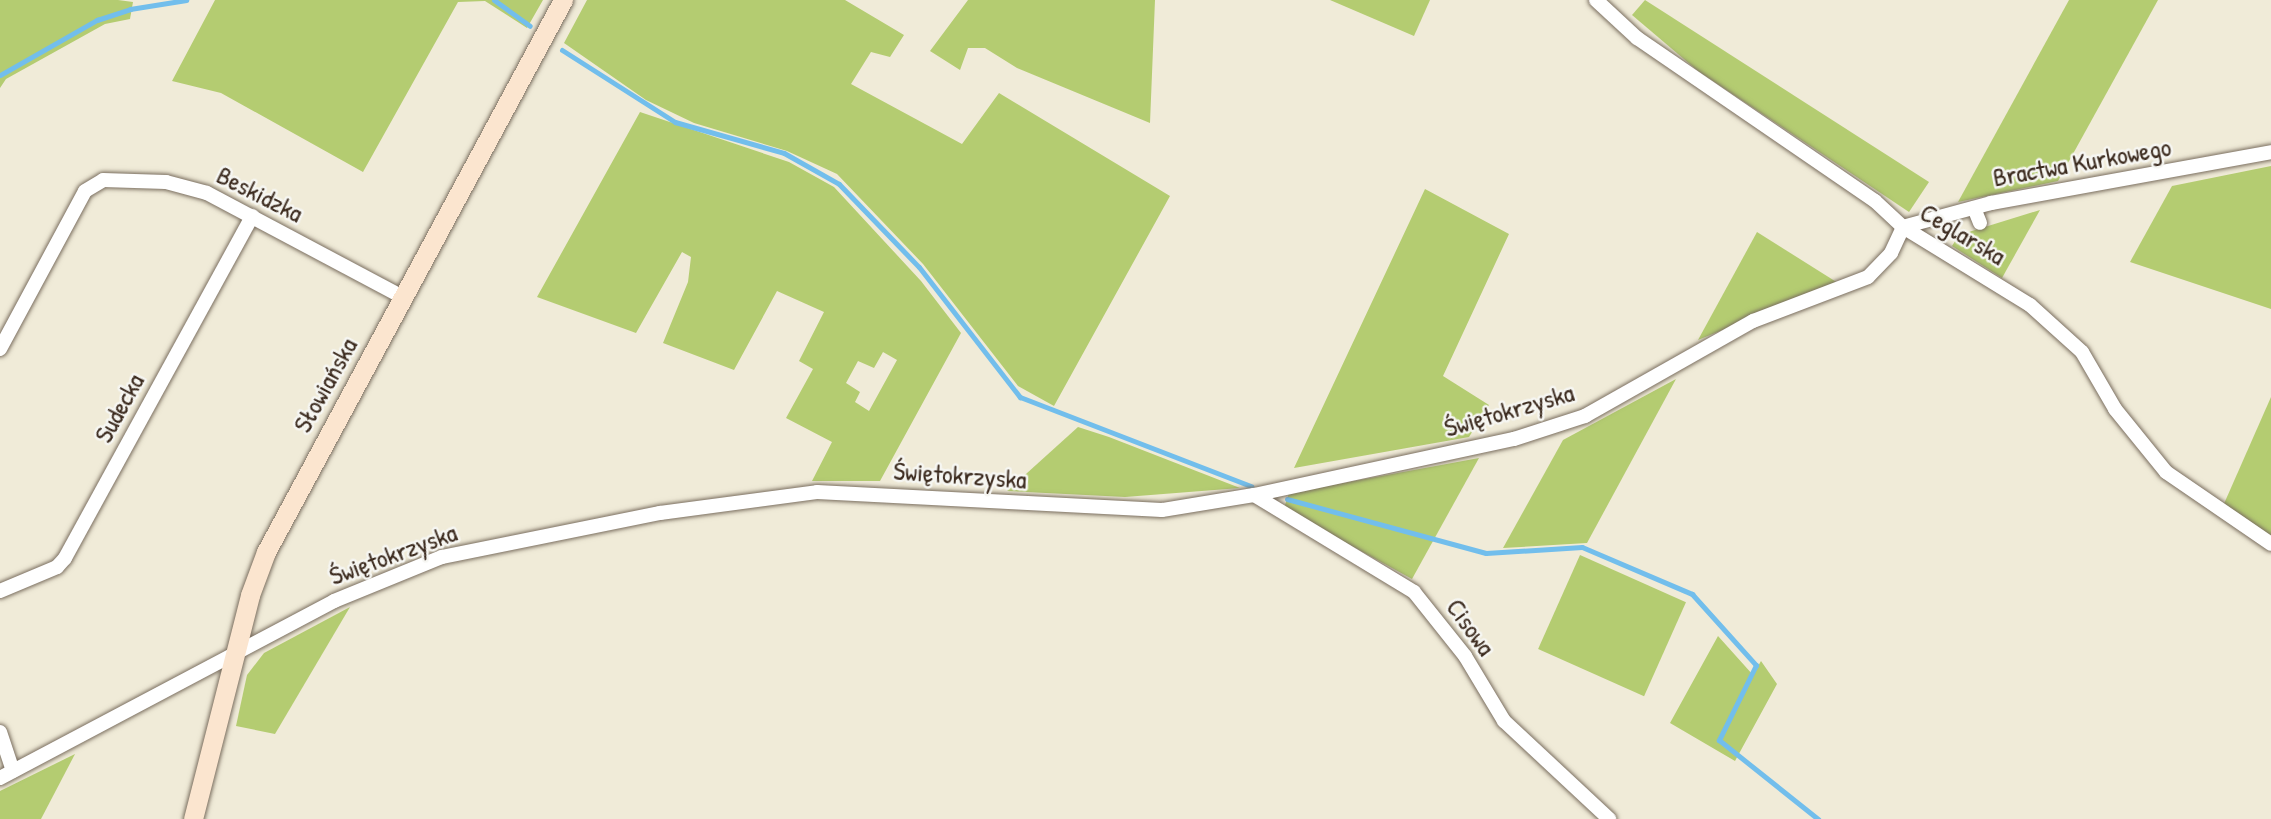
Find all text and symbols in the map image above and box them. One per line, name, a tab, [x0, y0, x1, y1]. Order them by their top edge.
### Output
street label: Bractwa Kurkowego	[1990, 131, 2174, 193]
street label: Beskidzka	[212, 159, 308, 229]
street label: Ceglarska	[1915, 196, 2011, 272]
street label: Słowiańska	[286, 332, 364, 438]
street label: Sudecka	[87, 368, 151, 448]
street label: Świętokrzyska	[1441, 377, 1577, 443]
street label: Świętokrzyska	[892, 455, 1028, 495]
street label: Świętokrzyska	[325, 517, 461, 591]
street label: Cisowa	[1440, 592, 1502, 662]

